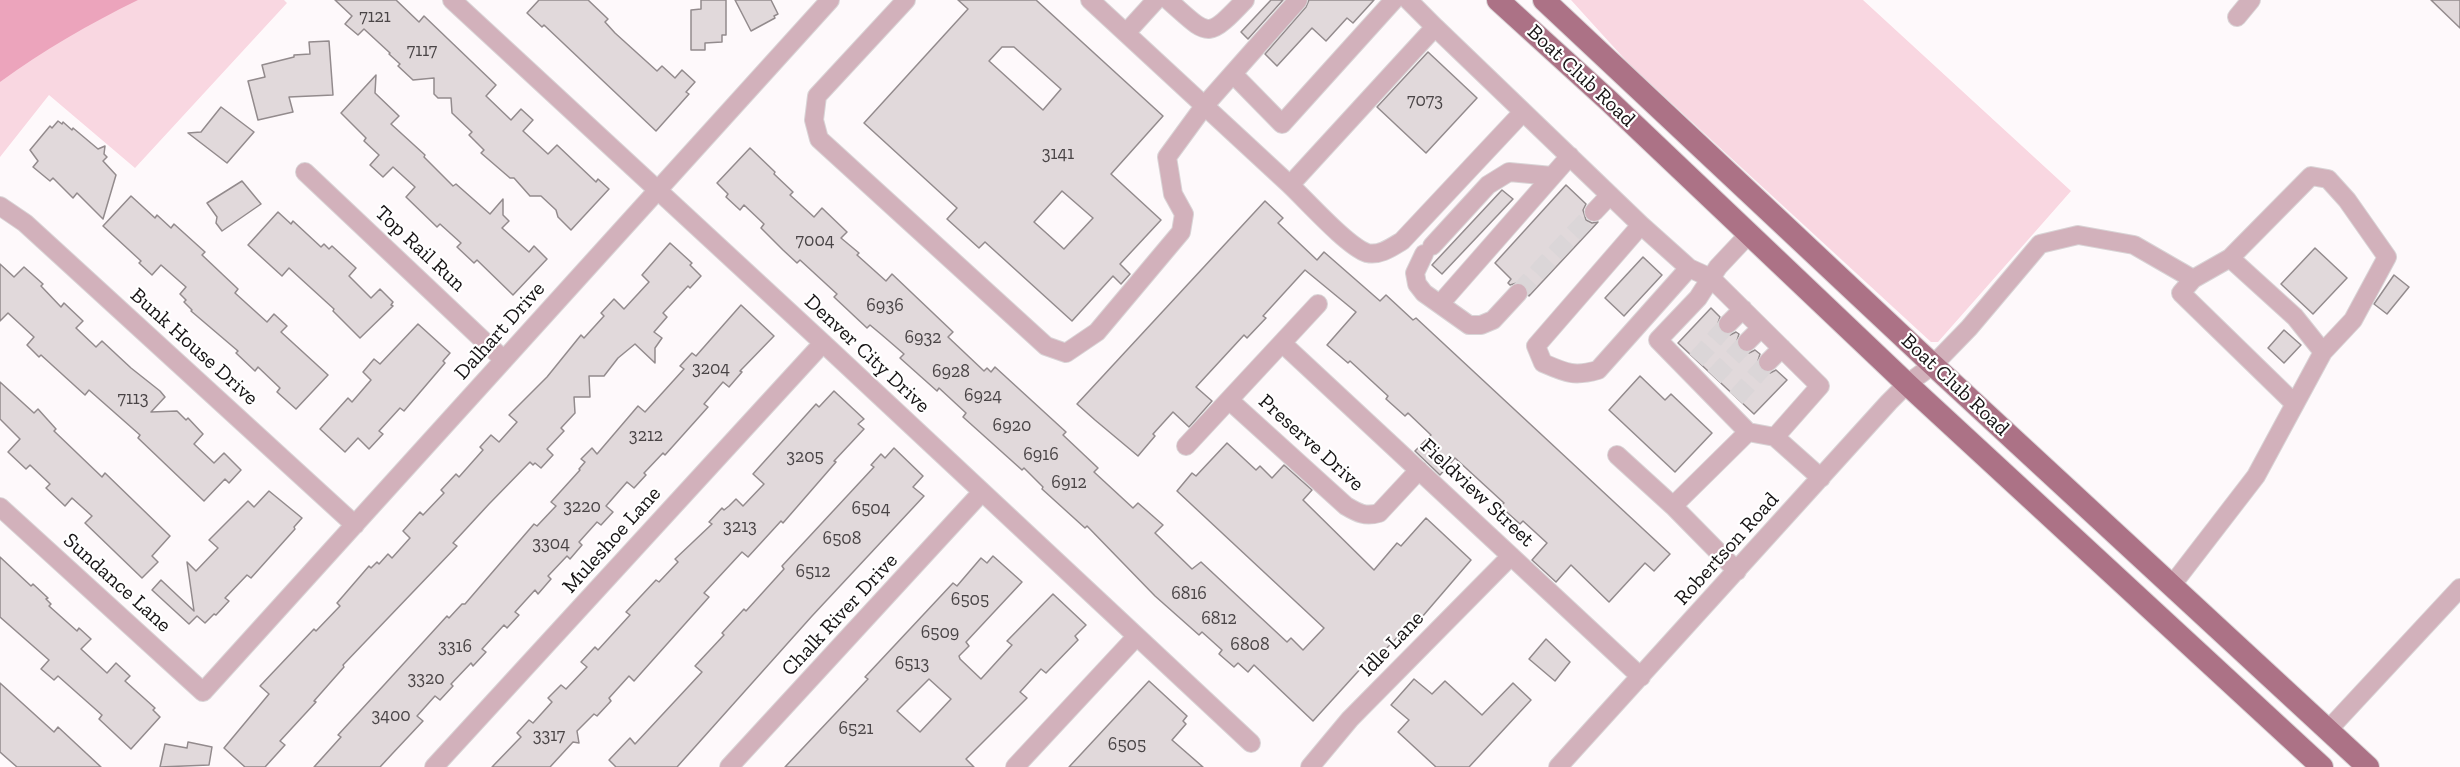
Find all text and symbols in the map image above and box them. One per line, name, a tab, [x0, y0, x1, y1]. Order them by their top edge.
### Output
house number: 7121	[359, 6, 391, 28]
street label: Boat Club Road	[1522, 20, 1640, 132]
house number: 7117	[407, 40, 437, 62]
house number: 7073	[1407, 90, 1443, 112]
house number: 3141	[1042, 143, 1074, 165]
street label: Top Rail Run	[369, 201, 471, 297]
house number: 7004	[796, 230, 834, 252]
street label: Dalhart Drive	[449, 277, 551, 385]
street label: Bunk House Drive	[125, 283, 263, 411]
street label: Denver City Drive	[799, 289, 935, 419]
house number: 6936	[866, 295, 904, 317]
house number: 6932	[904, 327, 942, 349]
street label: Boat Club Road	[1896, 329, 2014, 441]
house number: 3204	[692, 358, 730, 380]
house number: 6928	[932, 361, 970, 383]
house number: 6924	[964, 385, 1002, 407]
house number: 7113	[117, 388, 149, 410]
street label: Preserve Drive	[1253, 389, 1369, 497]
house number: 6920	[993, 415, 1031, 437]
house number: 3212	[629, 425, 663, 447]
street label: Fieldview Street	[1415, 434, 1539, 552]
house number: 6916	[1023, 444, 1059, 466]
house number: 3205	[786, 446, 824, 468]
house number: 6912	[1051, 472, 1087, 494]
street label: Muleshoe Lane	[557, 481, 667, 599]
street label: Robertson Road	[1670, 487, 1784, 611]
house number: 3220	[563, 496, 601, 518]
house number: 6504	[852, 498, 890, 520]
house number: 3213	[723, 516, 757, 538]
street label: Sundance Lane	[58, 528, 176, 638]
house number: 6508	[823, 528, 861, 550]
house number: 3304	[532, 533, 570, 555]
street label: Chalk River Drive	[777, 548, 903, 682]
house number: 6512	[796, 561, 830, 583]
house number: 6816	[1171, 583, 1207, 605]
house number: 6505	[951, 589, 989, 611]
street label: Idle Lane	[1355, 606, 1429, 682]
house number: 6812	[1201, 608, 1237, 630]
house number: 6509	[921, 622, 959, 644]
house number: 6808	[1230, 634, 1270, 656]
house number: 3316	[438, 636, 472, 658]
house number: 6513	[895, 653, 929, 675]
house number: 3320	[407, 668, 445, 690]
house number: 3400	[371, 705, 411, 727]
house number: 6521	[839, 718, 873, 740]
house number: 3317	[533, 725, 565, 747]
house number: 6505	[1108, 734, 1146, 756]

